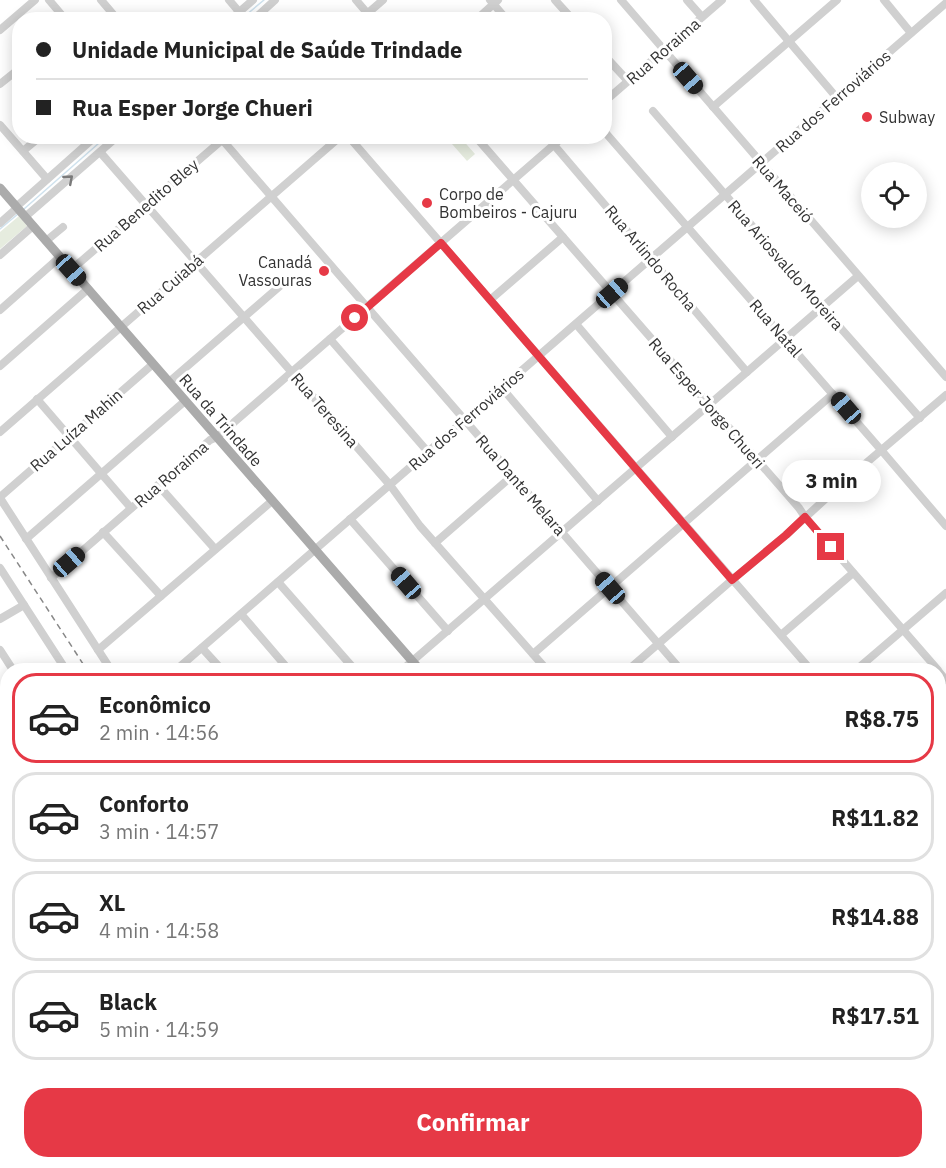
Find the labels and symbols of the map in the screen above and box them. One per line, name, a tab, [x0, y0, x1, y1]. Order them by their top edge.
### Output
street label: Rua Roraima	[622, 13, 704, 89]
street label: Rua dos Ferroviários	[771, 45, 895, 157]
car	[669, 59, 707, 97]
place label: Subway	[879, 107, 935, 127]
marker: Subway	[860, 110, 874, 124]
street label: Rua Maceió	[748, 151, 818, 227]
street label: Rua Benedito Bley	[90, 154, 202, 256]
one-way arrow	[62, 175, 73, 186]
place label: Corpo de Bombeiros - Cajuru	[439, 184, 577, 222]
marker: Corpo de Bombeiros - Cajuru	[420, 196, 434, 210]
street label: Rua Ariosvaldo Moreira	[724, 196, 848, 334]
street label: Rua Arlindo Rocha	[601, 201, 701, 315]
street label: Rua Cuiabá	[133, 250, 207, 318]
car	[52, 251, 90, 289]
place label: Canadá Vassouras	[239, 252, 312, 290]
marker: Canadá Vassouras	[317, 264, 331, 278]
car	[593, 274, 631, 312]
street label: Rua Natal	[745, 295, 807, 361]
route start	[341, 304, 368, 331]
street label: Rua Esper Jorge Chueri	[645, 333, 769, 473]
street label: Rua dos Ferroviários	[404, 363, 528, 475]
street label: Rua da Trindade	[175, 369, 267, 471]
street label: Rua Teresina	[287, 369, 363, 452]
street label: Rua Luíza Mahin	[26, 384, 126, 476]
car	[827, 389, 865, 427]
street label: Rua Dante Melara	[472, 430, 571, 540]
street label: Rua Roraima	[130, 436, 212, 512]
callout: 3 min	[782, 460, 880, 502]
route end	[817, 533, 844, 560]
car	[50, 543, 88, 581]
car	[387, 564, 425, 602]
car	[591, 569, 629, 607]

